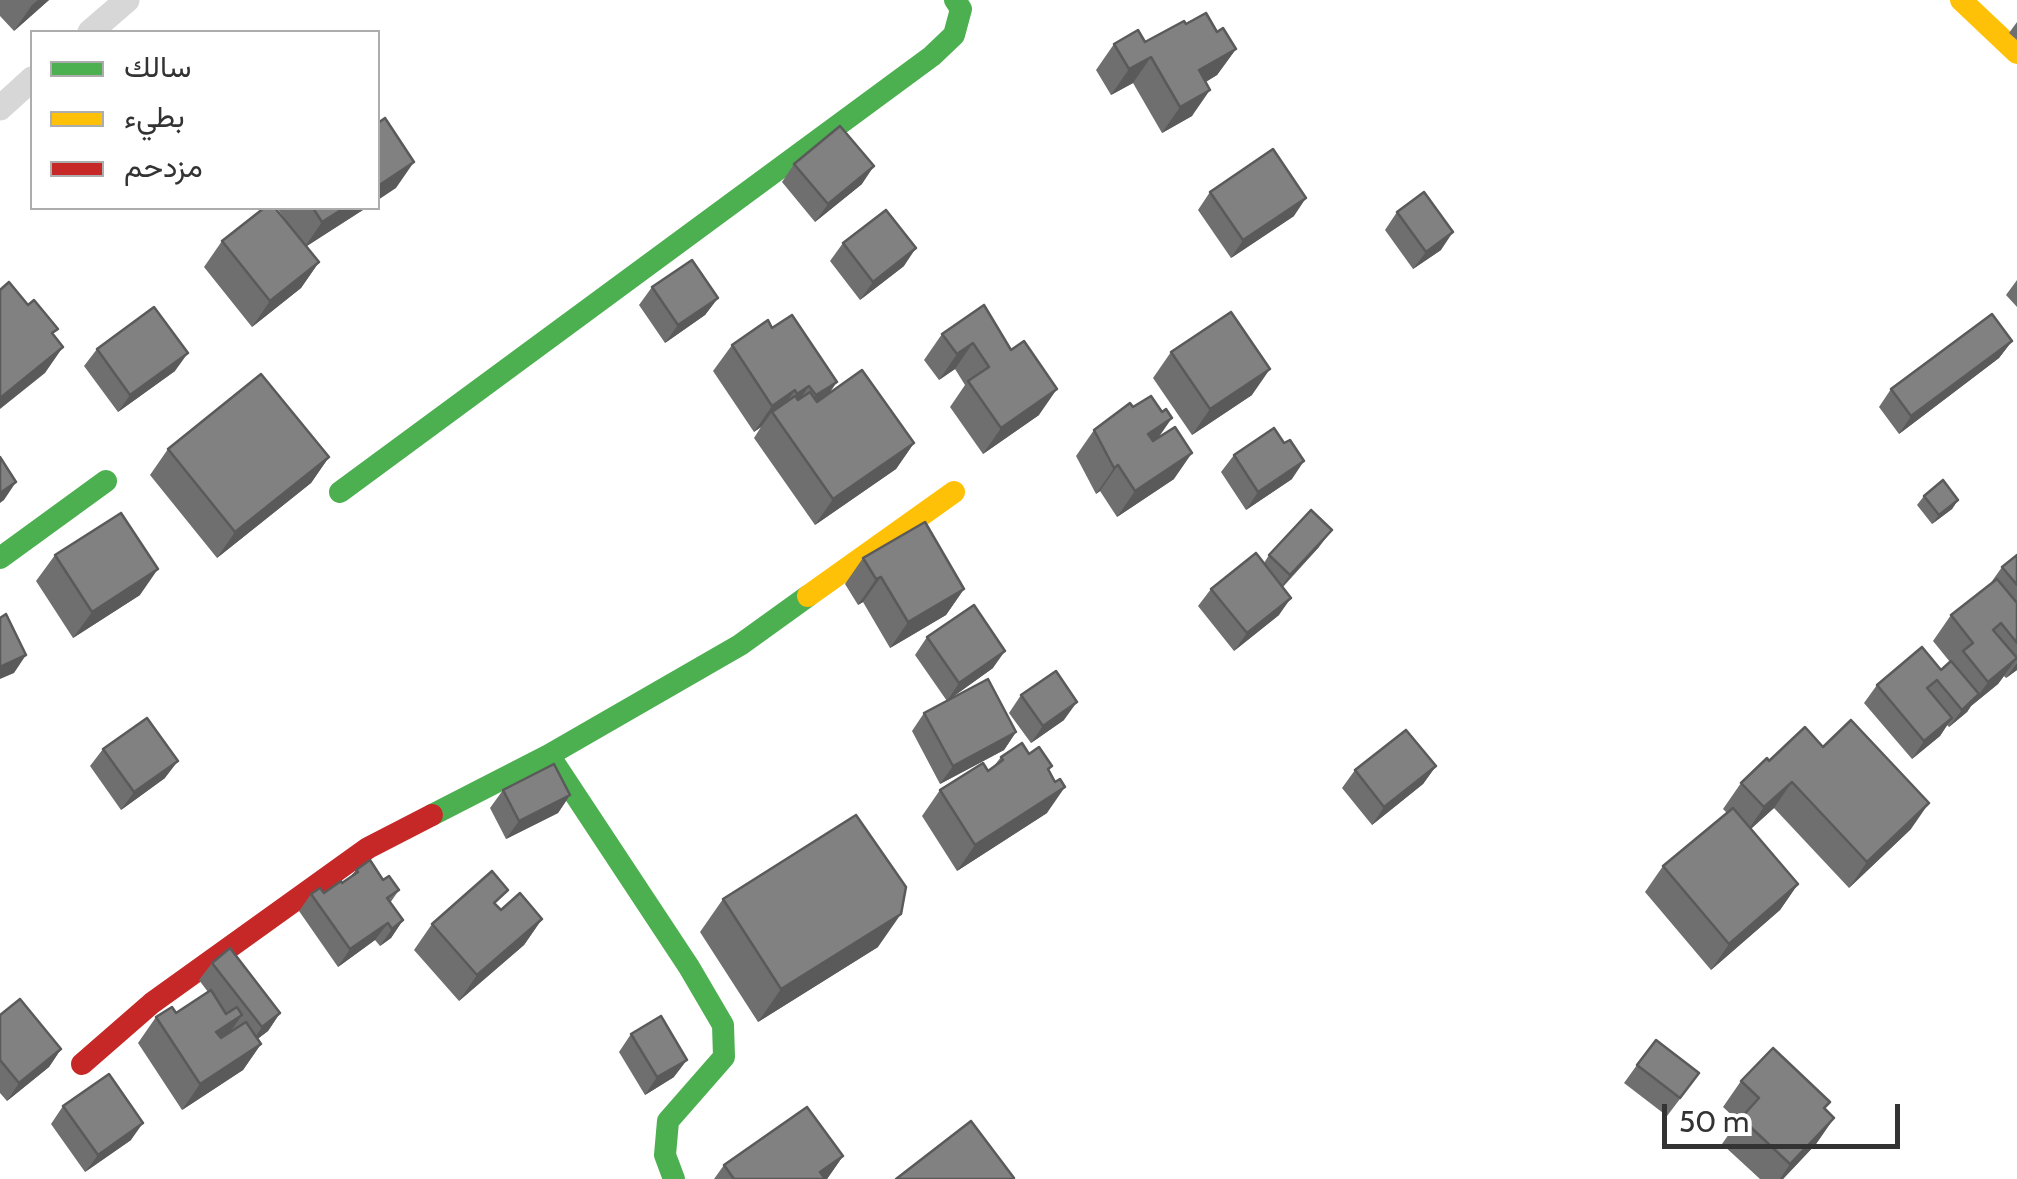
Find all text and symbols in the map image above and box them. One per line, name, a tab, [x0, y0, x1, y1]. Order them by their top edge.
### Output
legend	[30, 30, 380, 210]
text: سالك	[124, 48, 191, 85]
text: بطيء	[124, 98, 185, 135]
text: مزدحم	[124, 148, 203, 185]
scale bar	[1667, 1084, 1904, 1146]
text: 50 m	[1679, 1103, 1749, 1140]

